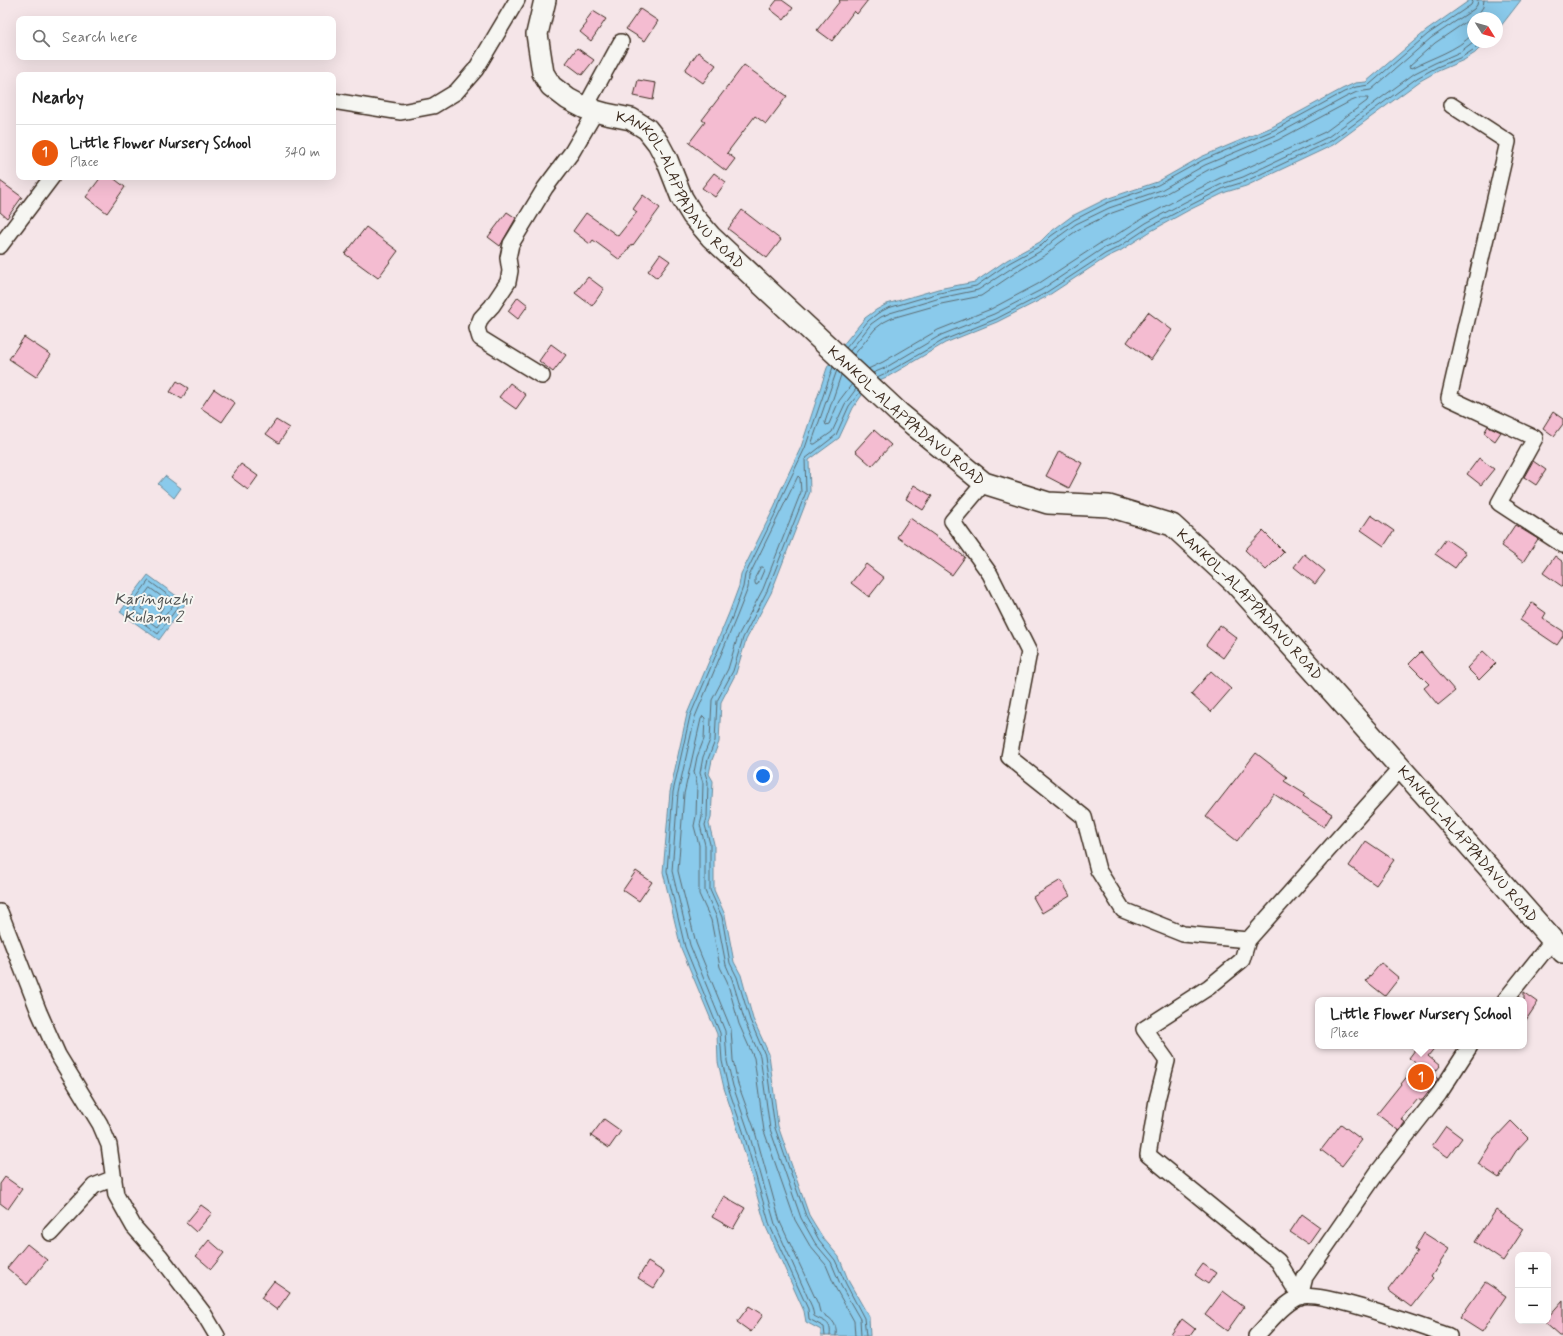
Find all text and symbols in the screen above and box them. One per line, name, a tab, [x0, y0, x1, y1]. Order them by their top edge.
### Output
north arrow	[1467, 12, 1503, 48]
search box	[16, 16, 336, 60]
icon: search	[30, 27, 52, 49]
text: Search here	[62, 28, 138, 48]
text: Nearby	[32, 87, 84, 109]
street label: KANKOL-ALAPPADAVU ROAD	[614, 107, 748, 274]
text: Little Flower Nursery School	[70, 134, 251, 154]
text: 1	[42, 144, 48, 161]
text: 340 m	[285, 144, 320, 161]
text: Place	[70, 154, 99, 171]
street label: KANKOL-ALAPPADAVU ROAD	[823, 342, 989, 491]
street label: KANKOL-ALAPPADAVU ROAD	[1172, 525, 1327, 685]
water label: Karinguzhi Kulam 2	[114, 589, 193, 628]
street label: KANKOL-ALAPPADAVU ROAD	[1392, 762, 1542, 927]
your location	[753, 766, 773, 786]
popup	[1315, 997, 1527, 1049]
text: Little Flower Nursery School	[1330, 1005, 1512, 1025]
text: Place	[1330, 1025, 1359, 1042]
pin: 1	[1408, 1062, 1434, 1092]
map controls	[1515, 1252, 1551, 1324]
button: +	[1515, 1252, 1551, 1288]
button: −	[1515, 1288, 1551, 1324]

